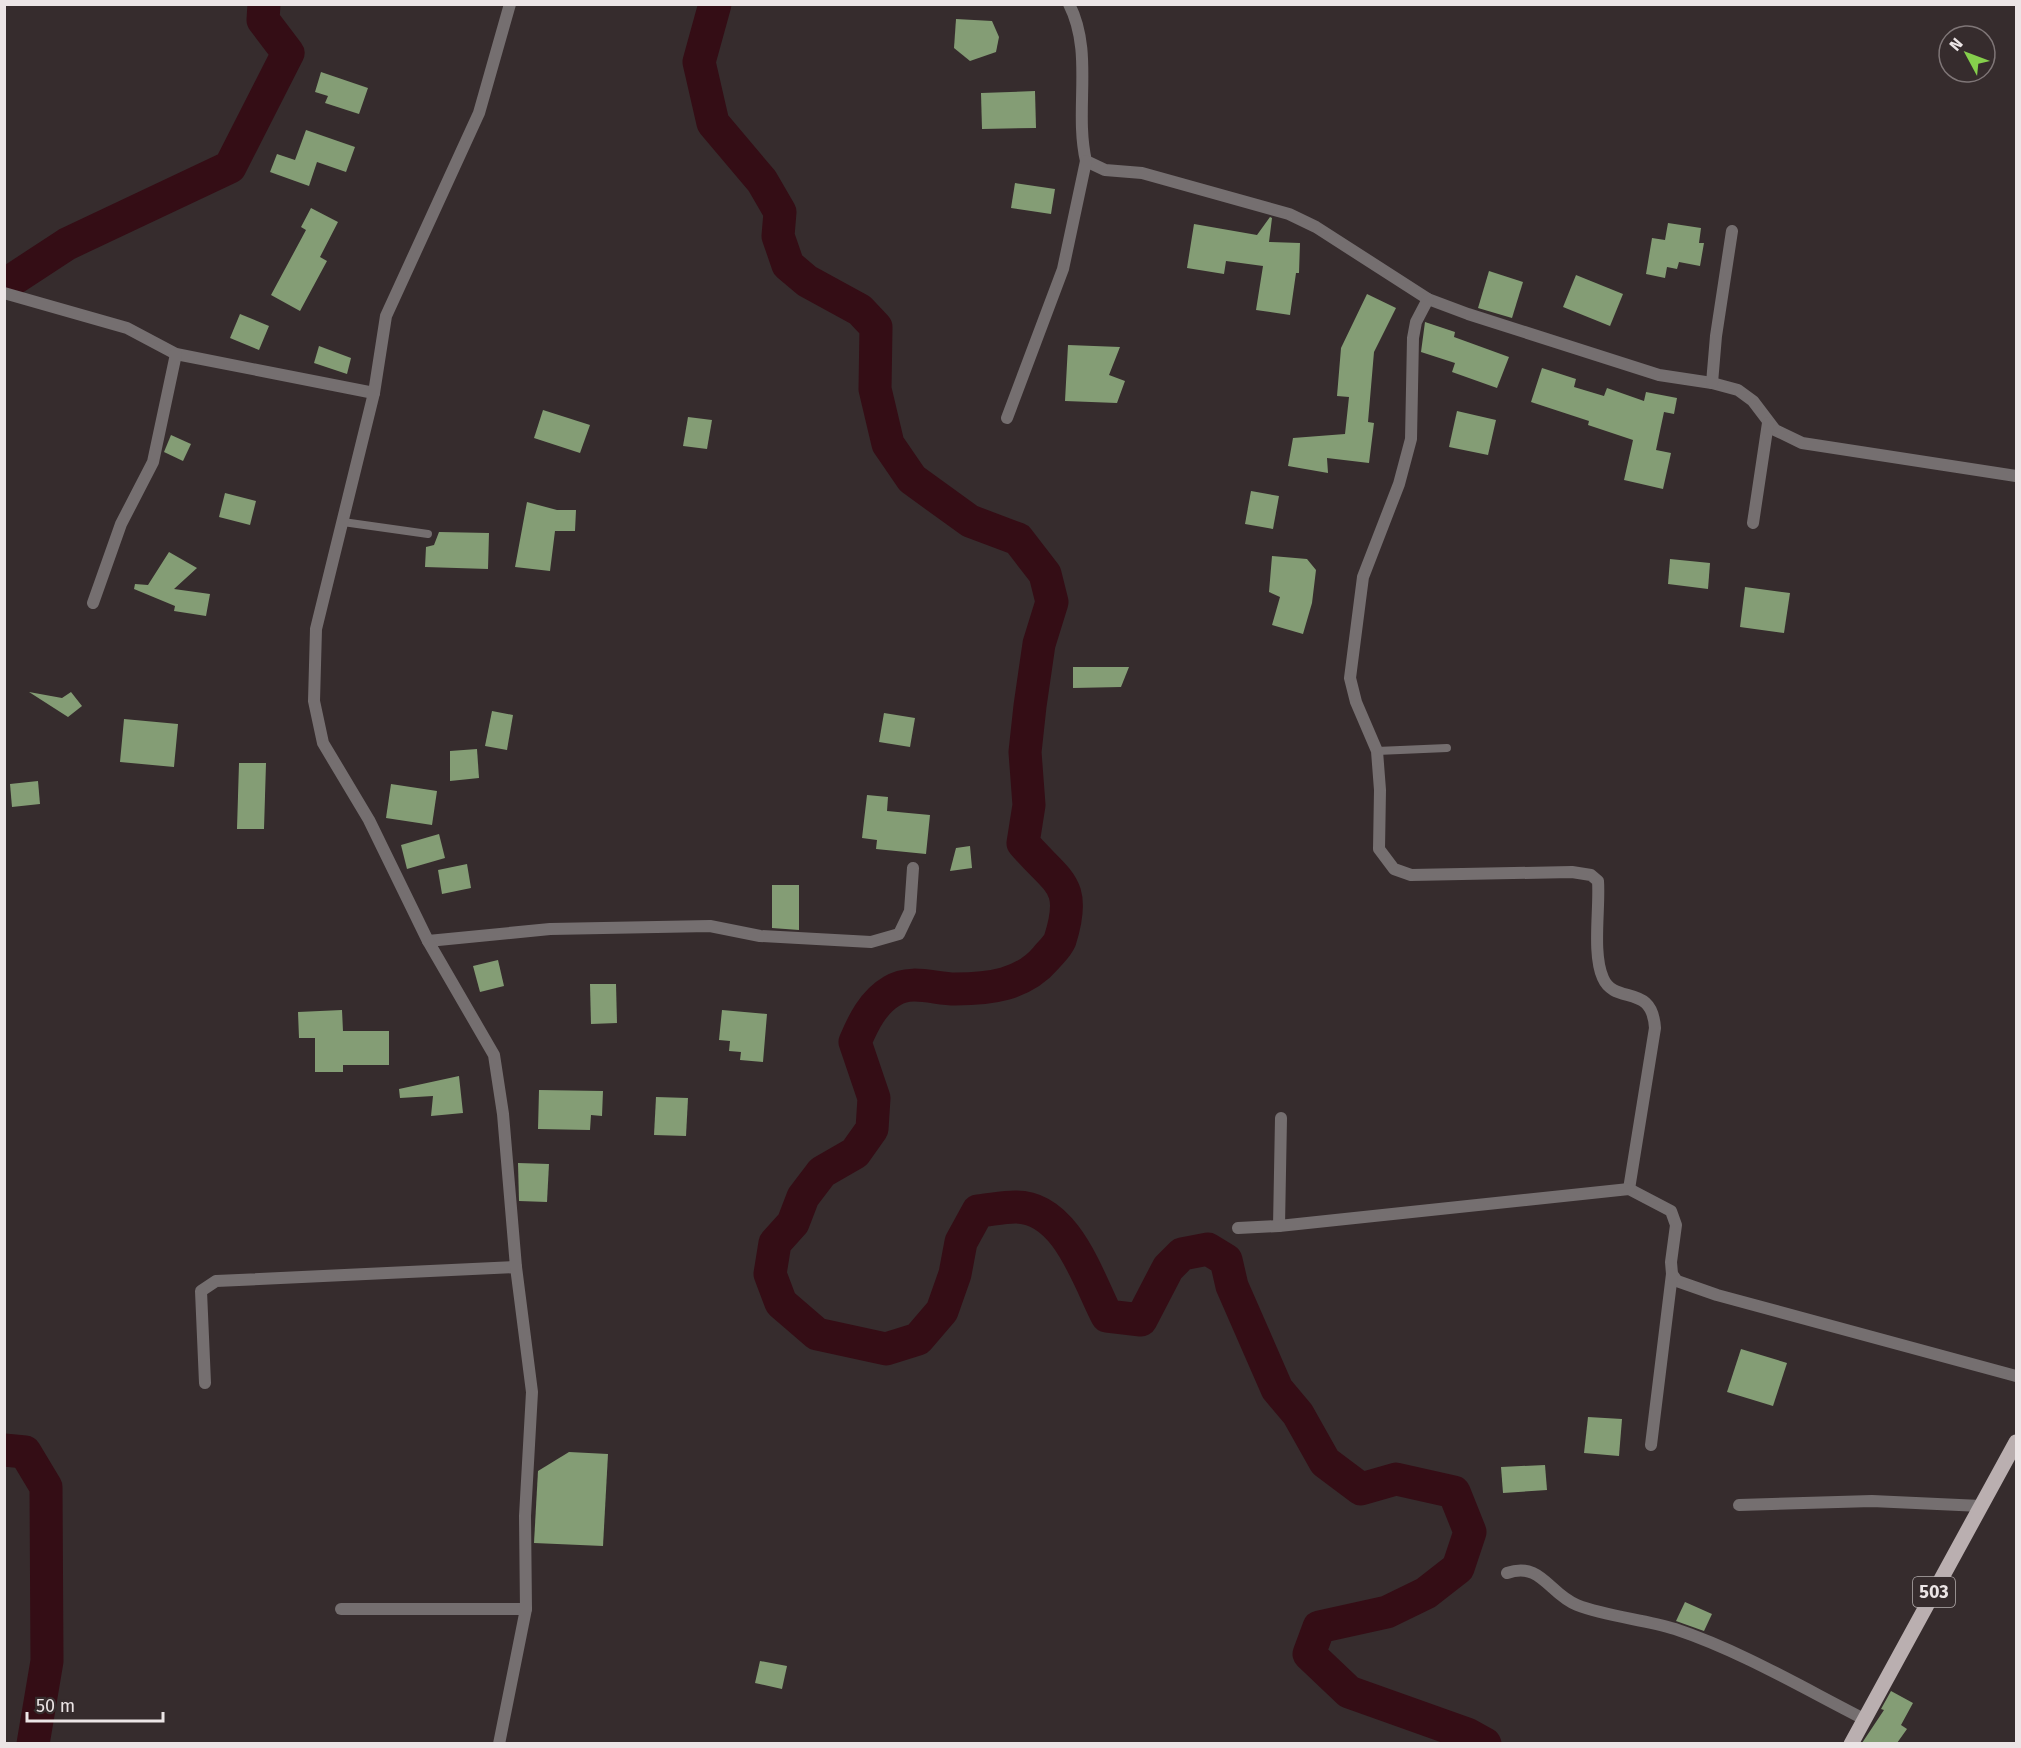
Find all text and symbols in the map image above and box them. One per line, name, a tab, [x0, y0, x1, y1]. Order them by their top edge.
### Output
north arrow	[1937, 24, 1997, 84]
text: N	[1945, 34, 1967, 55]
road number: 503	[1913, 1577, 1955, 1607]
scale bar	[27, 1685, 164, 1723]
text: 50 m	[36, 1695, 75, 1717]

